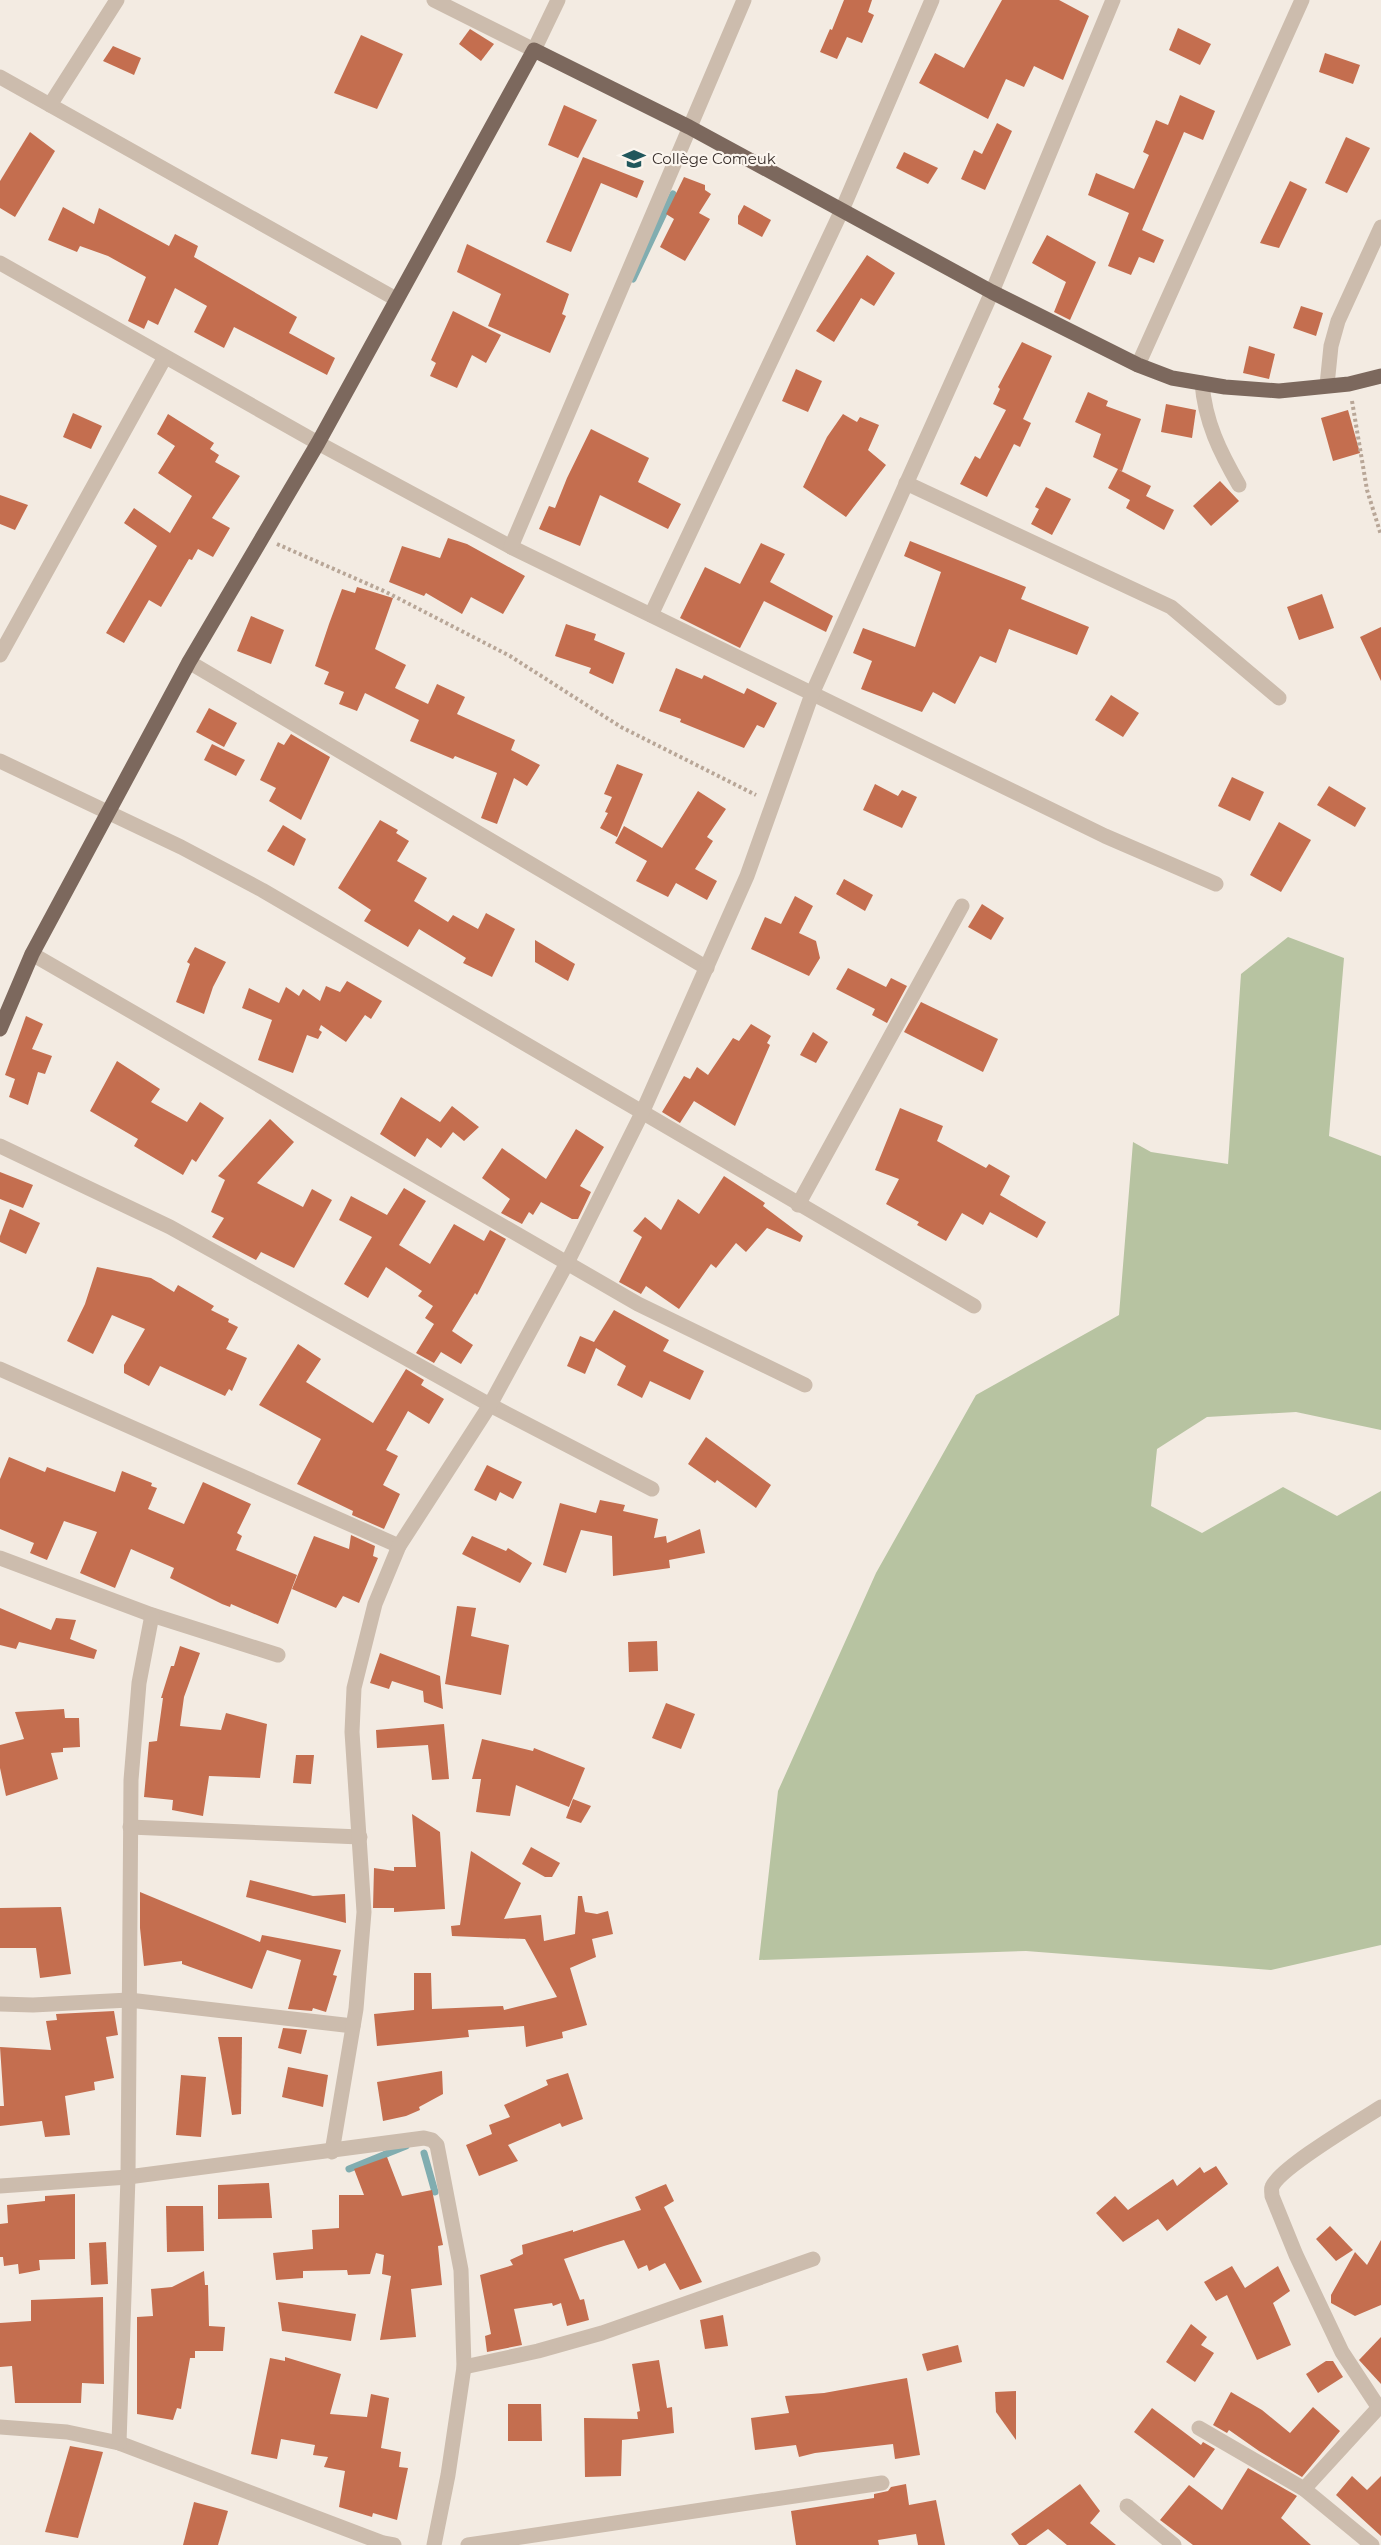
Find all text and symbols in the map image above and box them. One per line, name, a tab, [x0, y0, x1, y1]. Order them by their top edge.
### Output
school or university icon: Collège Comeuk	[621, 146, 647, 172]
place label: Collège Comeuk	[652, 149, 776, 168]

